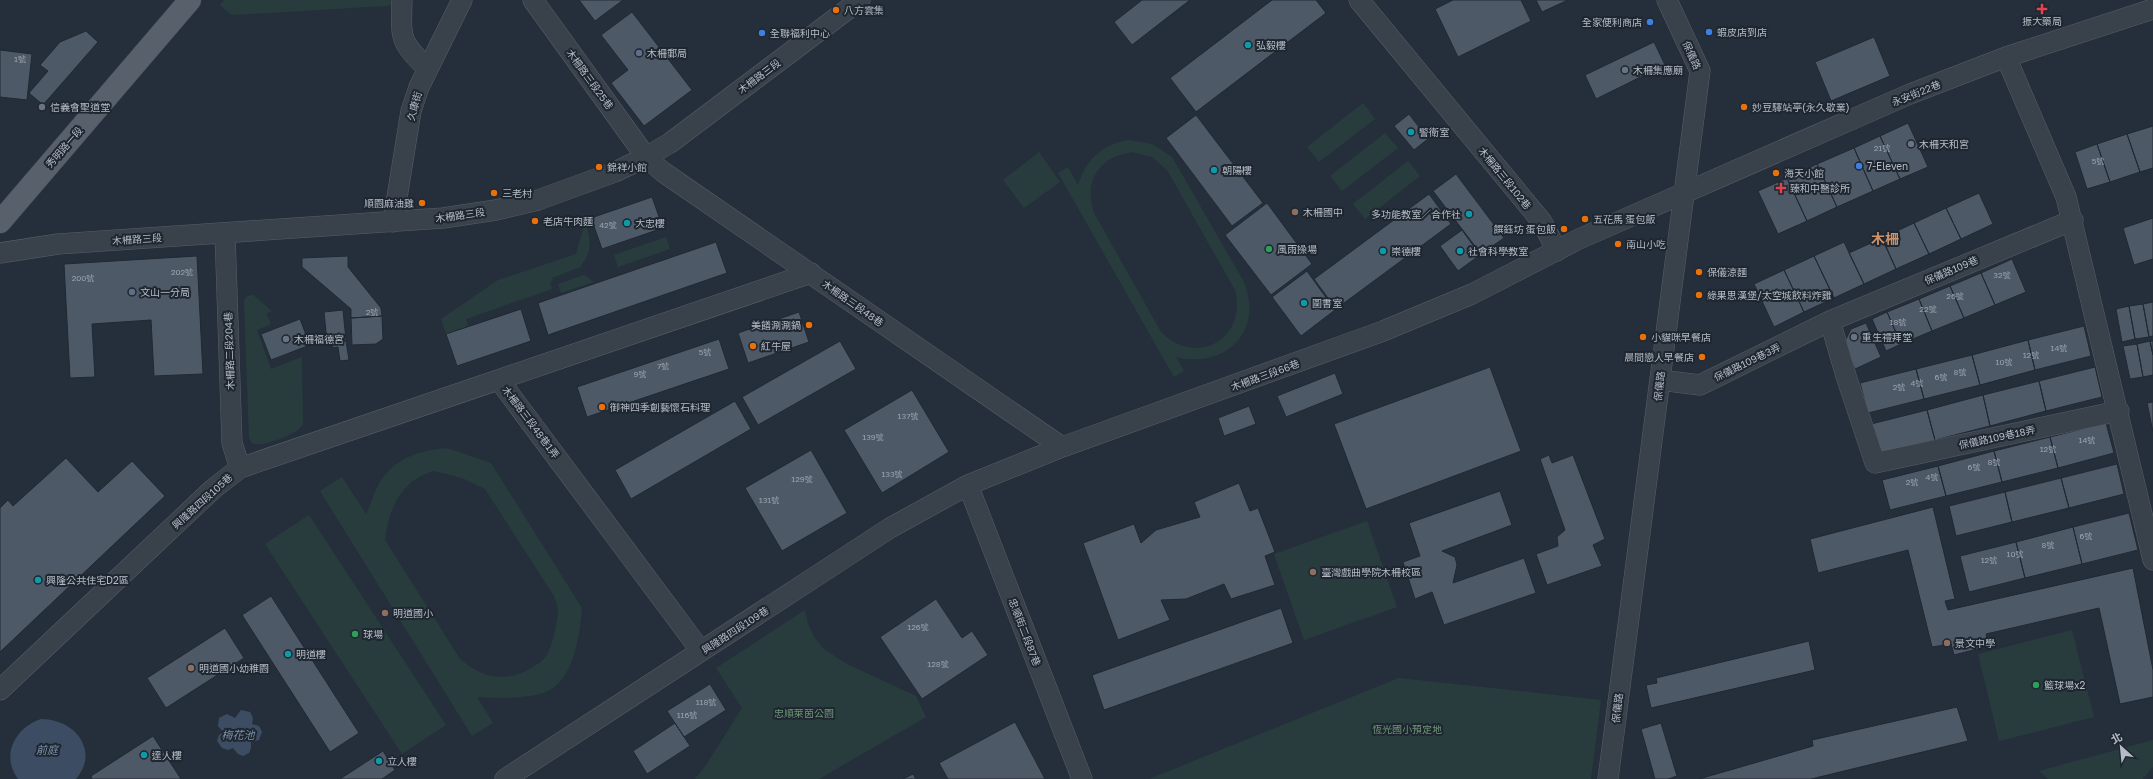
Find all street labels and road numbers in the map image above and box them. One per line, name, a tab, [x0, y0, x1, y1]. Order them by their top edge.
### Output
street label: 保儀路	[1680, 39, 1704, 71]
street label: 木柵路三段25巷	[564, 47, 616, 111]
street label: 木柵路三段	[735, 56, 783, 96]
street label: 永安街22巷	[1890, 78, 1942, 108]
street label: 久康街	[404, 90, 424, 122]
street label: 秀明路一段	[43, 124, 85, 170]
street label: 木柵路三段102巷	[1476, 144, 1534, 212]
street label: 木柵路三段	[434, 206, 486, 224]
street label: 木柵路三段	[112, 231, 162, 247]
street label: 保儀路109巷	[1922, 253, 1980, 287]
street label: 木柵路三段48巷	[820, 277, 886, 329]
street label: 木柵路二段204巷	[222, 312, 236, 390]
street label: 保儀路109巷3弄	[1712, 341, 1782, 383]
street label: 木柵路三段66巷	[1229, 357, 1301, 393]
street label: 保儀路	[1651, 370, 1667, 402]
street label: 木柵路三段48巷1弄	[500, 384, 562, 460]
street label: 保儀路109巷18弄	[1958, 423, 2036, 451]
street label: 興隆路四段105巷	[169, 471, 235, 531]
street label: 忠順街二段87巷	[1007, 597, 1043, 667]
street label: 興隆路四段109巷	[699, 604, 771, 656]
street label: 保儀路	[1609, 692, 1625, 724]

